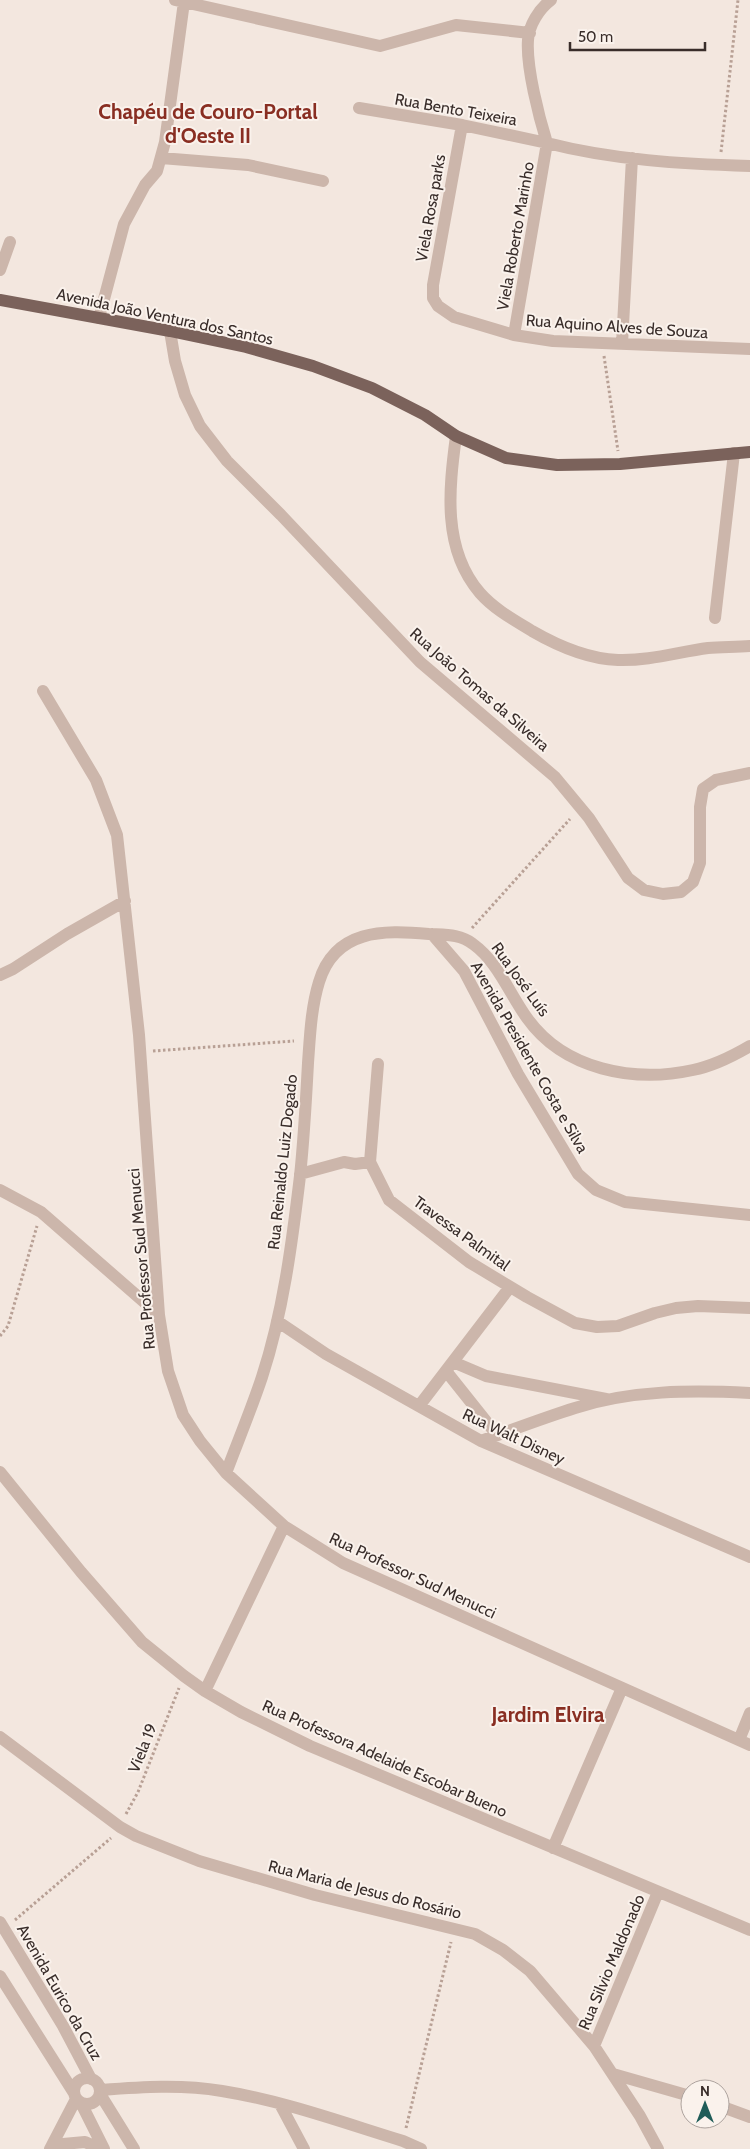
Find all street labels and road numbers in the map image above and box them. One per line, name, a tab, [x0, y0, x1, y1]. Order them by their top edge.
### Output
street label: Rua Bento Teixeira	[393, 89, 519, 130]
street label: Viela Rosa parks	[412, 153, 449, 263]
street label: Viela Roberto Marinho	[493, 160, 538, 312]
street label: Avenida João Ventura dos Santos	[55, 284, 275, 349]
street label: Rua Aquino Alves de Souza	[525, 311, 709, 342]
street label: Rua João Tomas da Silveira	[406, 624, 553, 755]
street label: Rua José Luís	[487, 939, 554, 1020]
street label: Avenida Presidente Costa e Silva	[467, 958, 592, 1157]
street label: Rua Reinaldo Luiz Dogado	[264, 1073, 301, 1251]
street label: Rua Professor Sud Menucci	[124, 1167, 159, 1350]
street label: Travessa Palmital	[410, 1192, 514, 1275]
street label: Rua Walt Disney	[460, 1404, 568, 1468]
street label: Rua Professor Sud Menucci	[326, 1528, 499, 1623]
street label: Rua Professora Adelaide Escobar Bueno	[259, 1696, 510, 1821]
street label: Viela 19	[124, 1721, 161, 1776]
street label: Rua Maria de Jesus do Rosário	[266, 1856, 464, 1923]
street label: Rua Silvio Maldonado	[574, 1891, 649, 2033]
street label: Avenida Eurico da Cruz	[13, 1921, 106, 2064]

